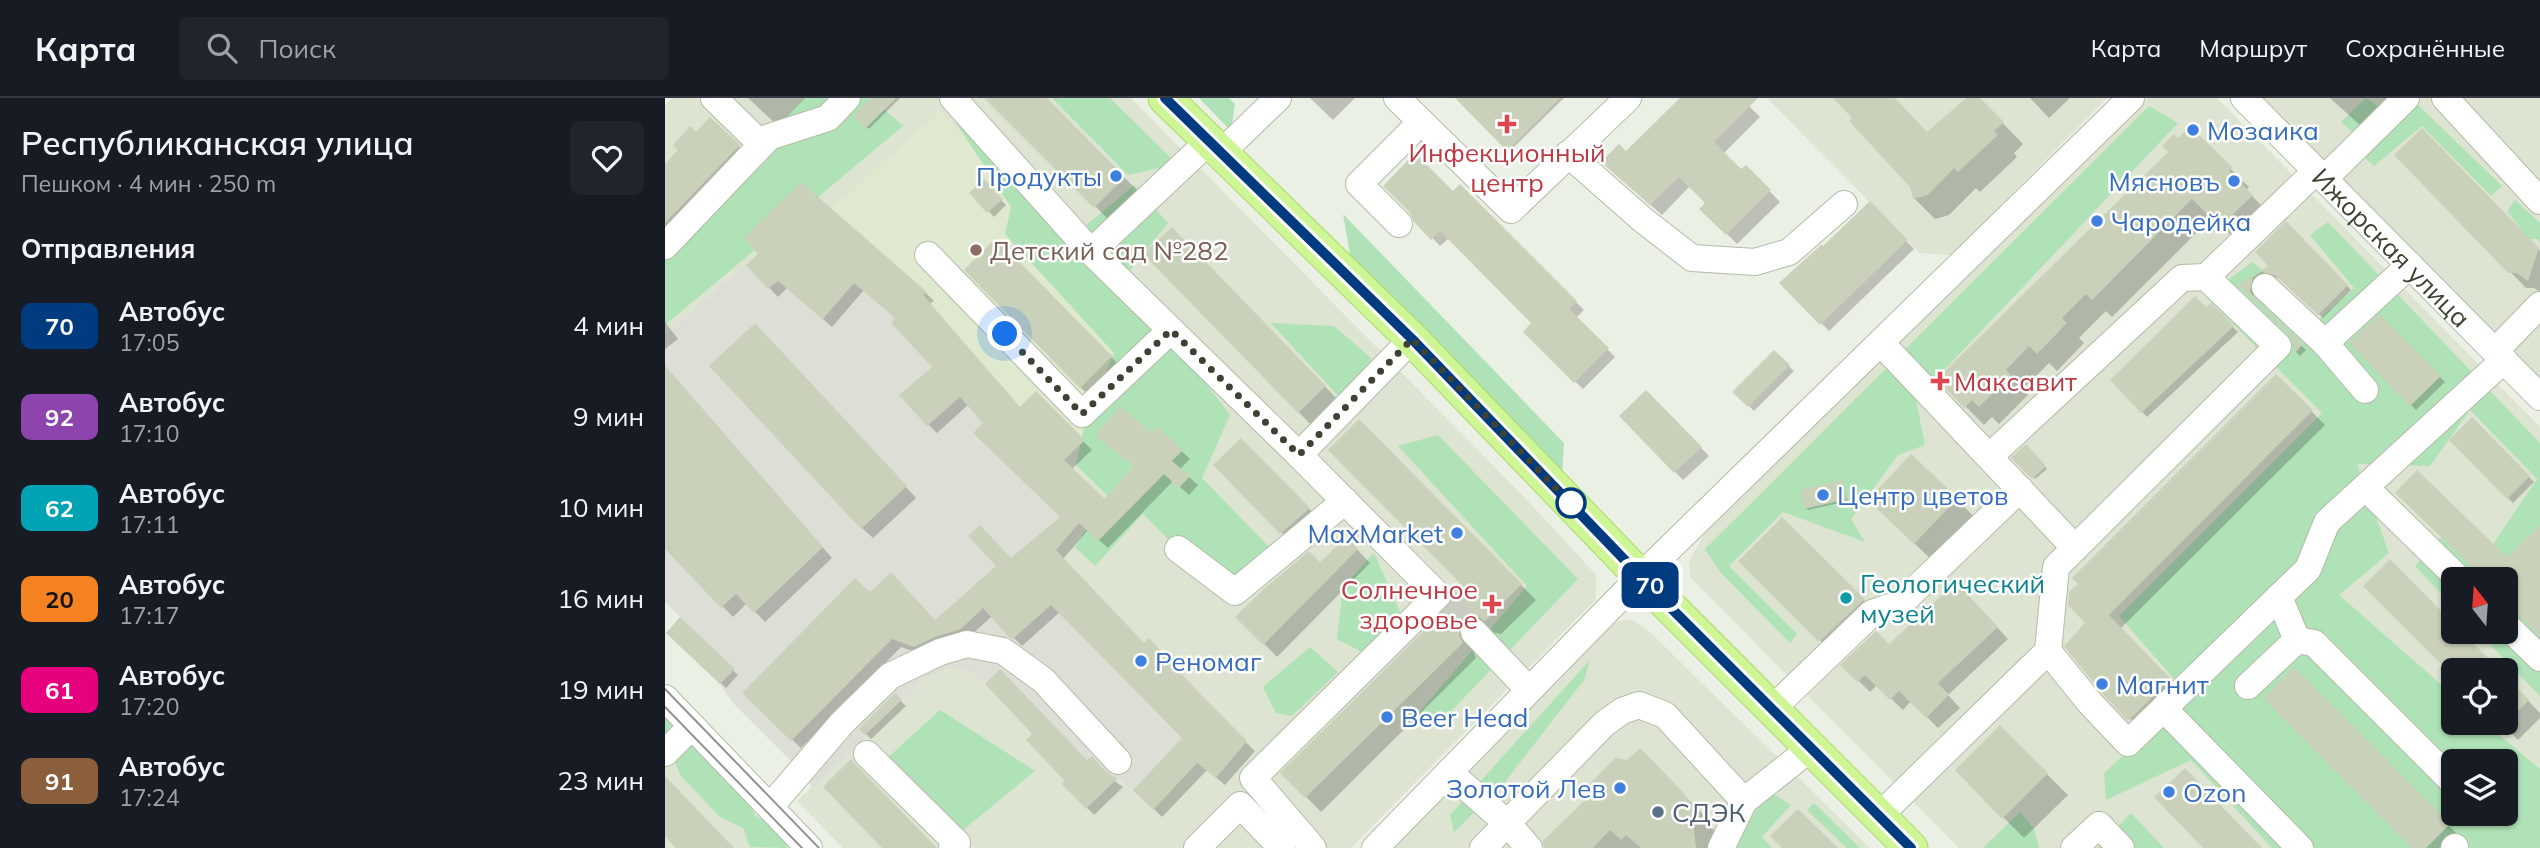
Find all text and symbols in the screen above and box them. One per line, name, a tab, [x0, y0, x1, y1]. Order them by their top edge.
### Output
search box	[179, 17, 669, 80]
text: Карта	[35, 28, 137, 69]
icon: search	[203, 29, 241, 67]
text: Поиск	[259, 32, 336, 65]
text: Карта	[2091, 33, 2161, 63]
text: Маршрут	[2199, 33, 2307, 63]
text: Сохранённые	[2345, 33, 2505, 63]
marker: Инфекционный центр	[1497, 114, 1517, 134]
place label: Мозаика	[2207, 114, 2319, 147]
button: heart	[570, 121, 644, 195]
text: Республиканская улица	[21, 122, 414, 163]
marker: Мозаика	[2185, 122, 2201, 138]
place label: Инфекционный центр	[1409, 136, 1605, 199]
place label: Продукты	[976, 160, 1102, 193]
street label: Ижорская улица	[2306, 161, 2478, 334]
place label: Мясновъ	[2108, 165, 2220, 198]
marker: Продукты	[1108, 168, 1124, 184]
text: Пешком · 4 мин · 250 m	[21, 169, 276, 198]
marker: Мясновъ	[2226, 173, 2242, 189]
place label: Чародейка	[2111, 205, 2251, 238]
marker: Чародейка	[2089, 213, 2105, 229]
text: Отправления	[21, 232, 195, 265]
place label: Детский сад №282	[990, 234, 1229, 267]
marker: Детский сад №282	[968, 242, 984, 258]
text: Автобус	[119, 295, 225, 328]
text: 4 мин	[573, 309, 644, 342]
text: 70	[45, 311, 74, 341]
your location	[987, 316, 1022, 351]
text: 17:05	[119, 328, 179, 357]
place label: Максавит	[1954, 365, 2077, 398]
marker: Максавит	[1932, 373, 1948, 389]
text: Автобус	[119, 386, 225, 419]
text: 9 мин	[573, 400, 644, 433]
text: 92	[45, 402, 74, 432]
text: 17:10	[119, 419, 179, 448]
text: Автобус	[119, 477, 225, 510]
place label: Центр цветов	[1837, 479, 2009, 512]
marker: Центр цветов	[1815, 487, 1831, 503]
unlabelled marker	[1556, 488, 1586, 518]
text: 10 мин	[557, 491, 644, 524]
text: 62	[45, 493, 74, 523]
text: 17:11	[119, 510, 179, 539]
place label: MaxMarket	[1308, 517, 1443, 550]
marker: MaxMarket	[1449, 525, 1465, 541]
line badge: 70	[1619, 562, 1681, 608]
place label: Геологический музей	[1860, 567, 2045, 630]
north arrow	[2441, 567, 2518, 644]
map controls	[2441, 567, 2518, 826]
text: Автобус	[119, 568, 225, 601]
text: 70	[1636, 570, 1664, 600]
place label: Солнечное здоровье	[1341, 573, 1478, 636]
text: 16 мин	[557, 582, 644, 615]
text: 20	[45, 584, 74, 614]
marker: Геологический музей	[1838, 590, 1854, 606]
marker: Солнечное здоровье	[1484, 596, 1500, 612]
text: 17:17	[119, 601, 179, 630]
place label: Реномаг	[1155, 645, 1262, 678]
marker: Реномаг	[1133, 653, 1149, 669]
button: locate	[2441, 658, 2518, 735]
text: Автобус	[119, 659, 225, 692]
place label: Магнит	[2116, 668, 2209, 701]
text: 19 мин	[557, 673, 644, 706]
text: 61	[45, 675, 74, 705]
marker: Магнит	[2094, 676, 2110, 692]
text: 17:20	[119, 692, 179, 721]
place label: Beer Head	[1401, 701, 1528, 734]
marker: Beer Head	[1379, 709, 1395, 725]
button: layers	[2441, 749, 2518, 826]
text: Автобус	[119, 750, 225, 783]
text: 23 мин	[557, 764, 644, 797]
text: 91	[45, 766, 74, 796]
place label: Золотой Лев	[1446, 772, 1606, 805]
place label: Ozon	[2183, 776, 2246, 809]
marker: Золотой Лев	[1612, 780, 1628, 796]
text: 17:24	[119, 783, 179, 812]
marker: Ozon	[2161, 784, 2177, 800]
place label: СДЭК	[1672, 796, 1746, 829]
marker: СДЭК	[1650, 804, 1666, 820]

